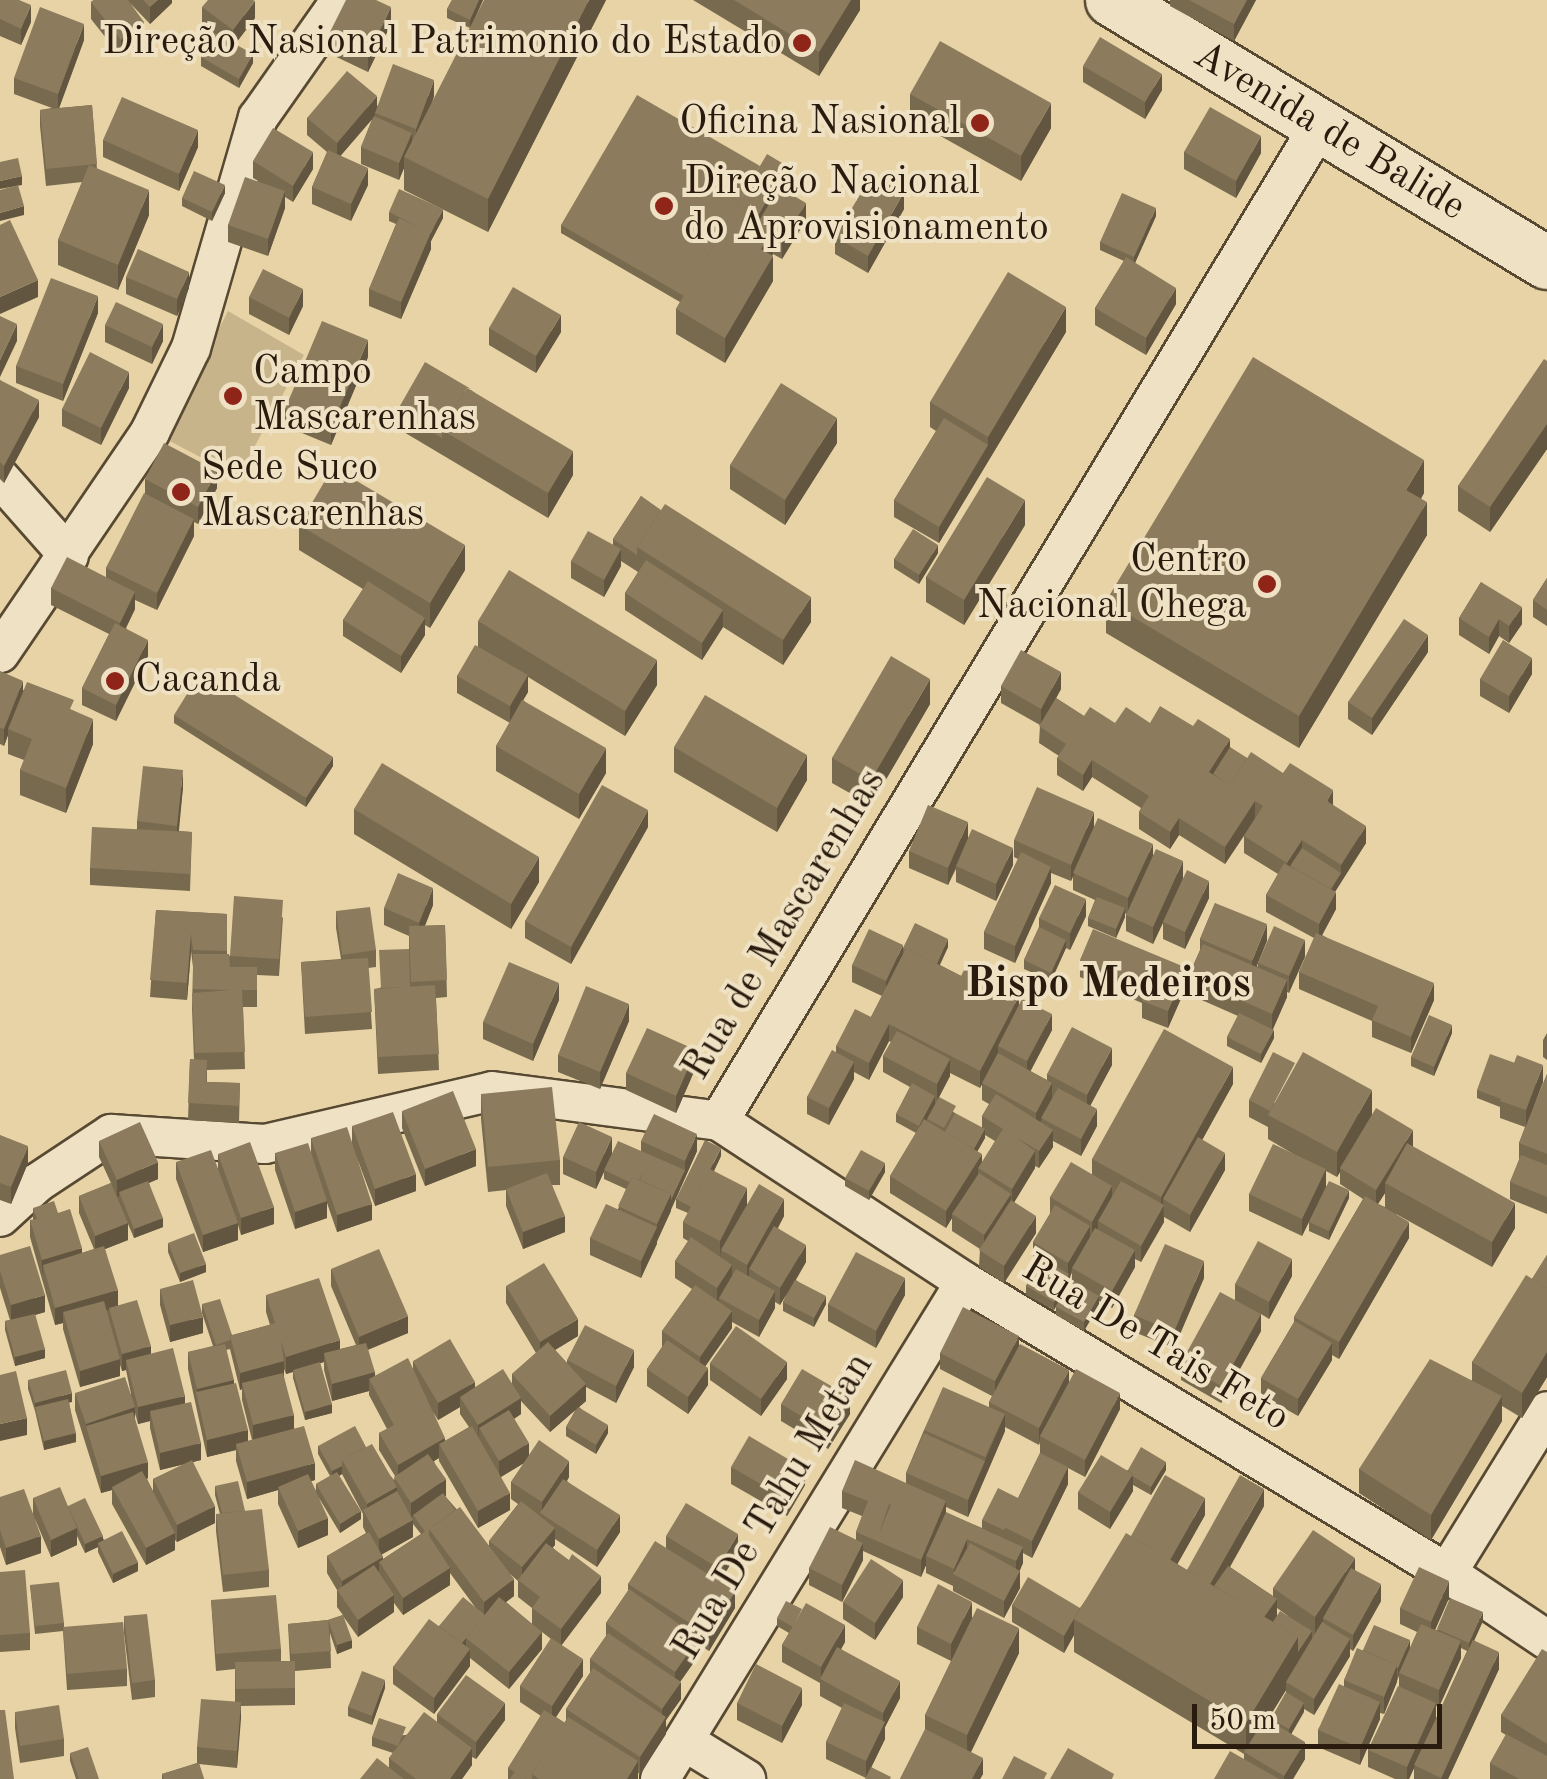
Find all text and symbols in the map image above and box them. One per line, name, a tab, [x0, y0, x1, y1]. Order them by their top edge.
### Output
place label: Direção Nasional Patrimonio do Estado	[102, 19, 782, 67]
marker: Direção Nasional Patrimonio do Estado	[791, 32, 813, 54]
street label: Avenida de Balide	[1184, 32, 1474, 232]
place label: Oficina Nasional	[679, 99, 960, 147]
marker: Oficina Nasional	[969, 112, 991, 134]
place label: Direção Nacional do Aprovisionamento	[684, 159, 1049, 253]
marker: Direção Nacional do Aprovisionamento	[653, 195, 675, 217]
place label: Campo Mascarenhas	[253, 349, 476, 443]
marker: Campo Mascarenhas	[222, 385, 244, 407]
place label: Sede Suco Mascarenhas	[201, 445, 424, 539]
marker: Sede Suco Mascarenhas	[170, 481, 192, 503]
place label: Centro Nacional Chega	[977, 537, 1247, 631]
marker: Centro Nacional Chega	[1256, 573, 1278, 595]
place label: Cacanda	[135, 657, 281, 705]
marker: Cacanda	[104, 670, 126, 692]
street label: Rua de Mascarenhas	[673, 761, 897, 1089]
district label: Bispo Medeiros	[965, 960, 1251, 1010]
street label: Rua De Tais Feto	[1012, 1245, 1298, 1443]
street label: Rua De Tahu Metan	[663, 1345, 885, 1669]
scale bar	[1197, 1684, 1447, 1746]
text: 50 m	[1209, 1706, 1276, 1736]

